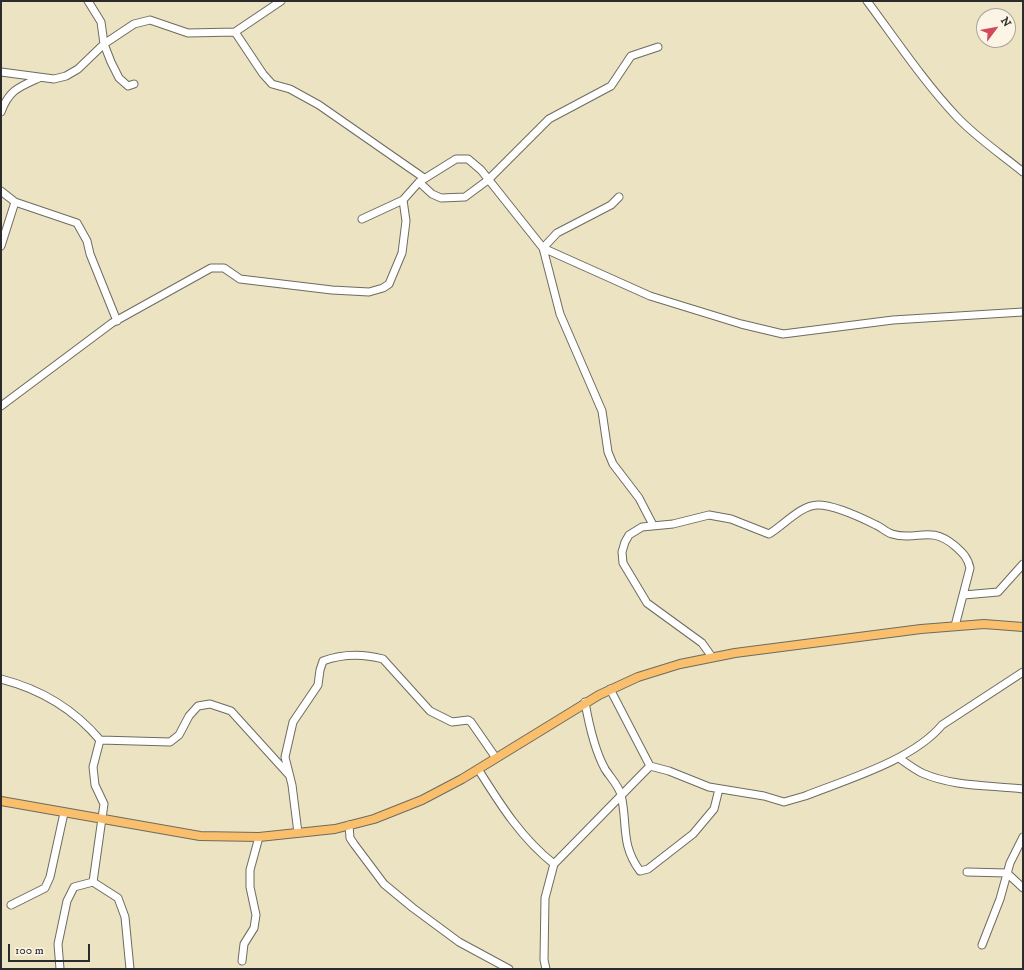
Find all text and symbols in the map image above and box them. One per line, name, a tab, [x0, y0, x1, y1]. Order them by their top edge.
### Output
north arrow	[976, 8, 1016, 48]
text: N	[997, 15, 1014, 30]
scale bar	[10, 936, 92, 962]
text: 100 m	[15, 943, 44, 958]

